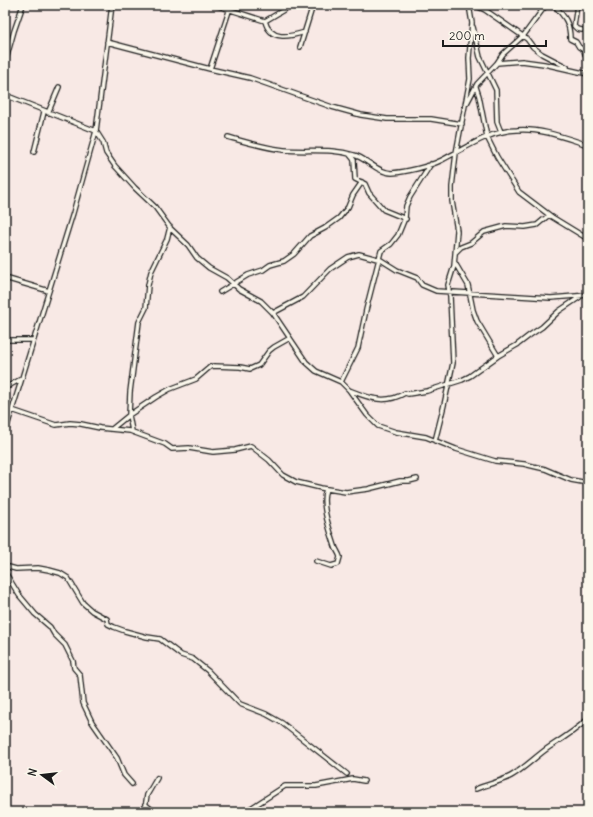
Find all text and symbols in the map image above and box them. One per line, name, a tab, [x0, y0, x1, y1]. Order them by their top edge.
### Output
scale bar	[443, 22, 546, 48]
text: 200 m	[449, 28, 485, 43]
north arrow	[22, 755, 62, 795]
text: N	[25, 767, 40, 778]

